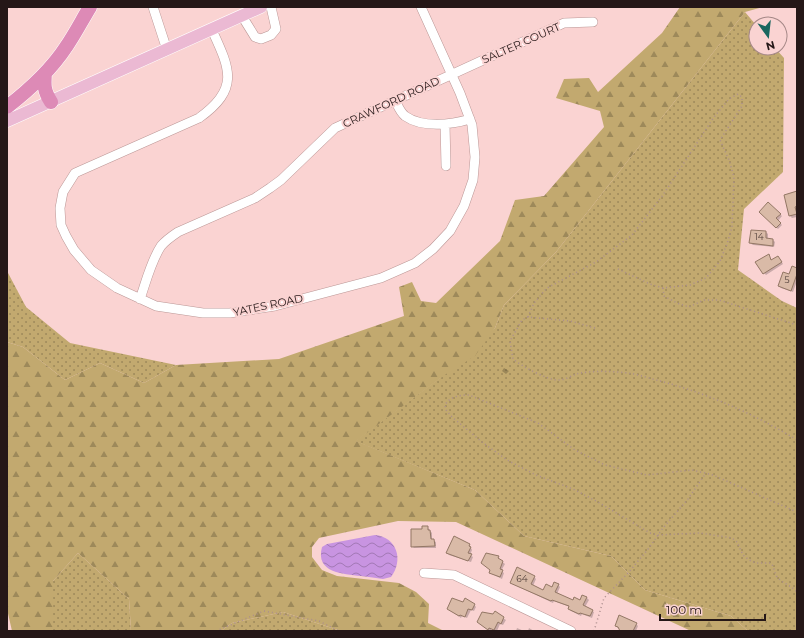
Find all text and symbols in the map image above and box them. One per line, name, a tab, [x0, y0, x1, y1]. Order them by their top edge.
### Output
north arrow	[748, 16, 788, 56]
street label: SALTER COURT	[480, 19, 563, 67]
text: N	[764, 38, 777, 54]
street label: CRAWFORD ROAD	[340, 73, 442, 131]
house number: 14	[754, 231, 764, 242]
house number: 5	[784, 274, 790, 285]
street label: YATES ROAD	[232, 291, 304, 319]
house number: 64	[516, 573, 528, 584]
scale bar	[660, 596, 765, 622]
text: 100 m	[666, 602, 702, 617]

